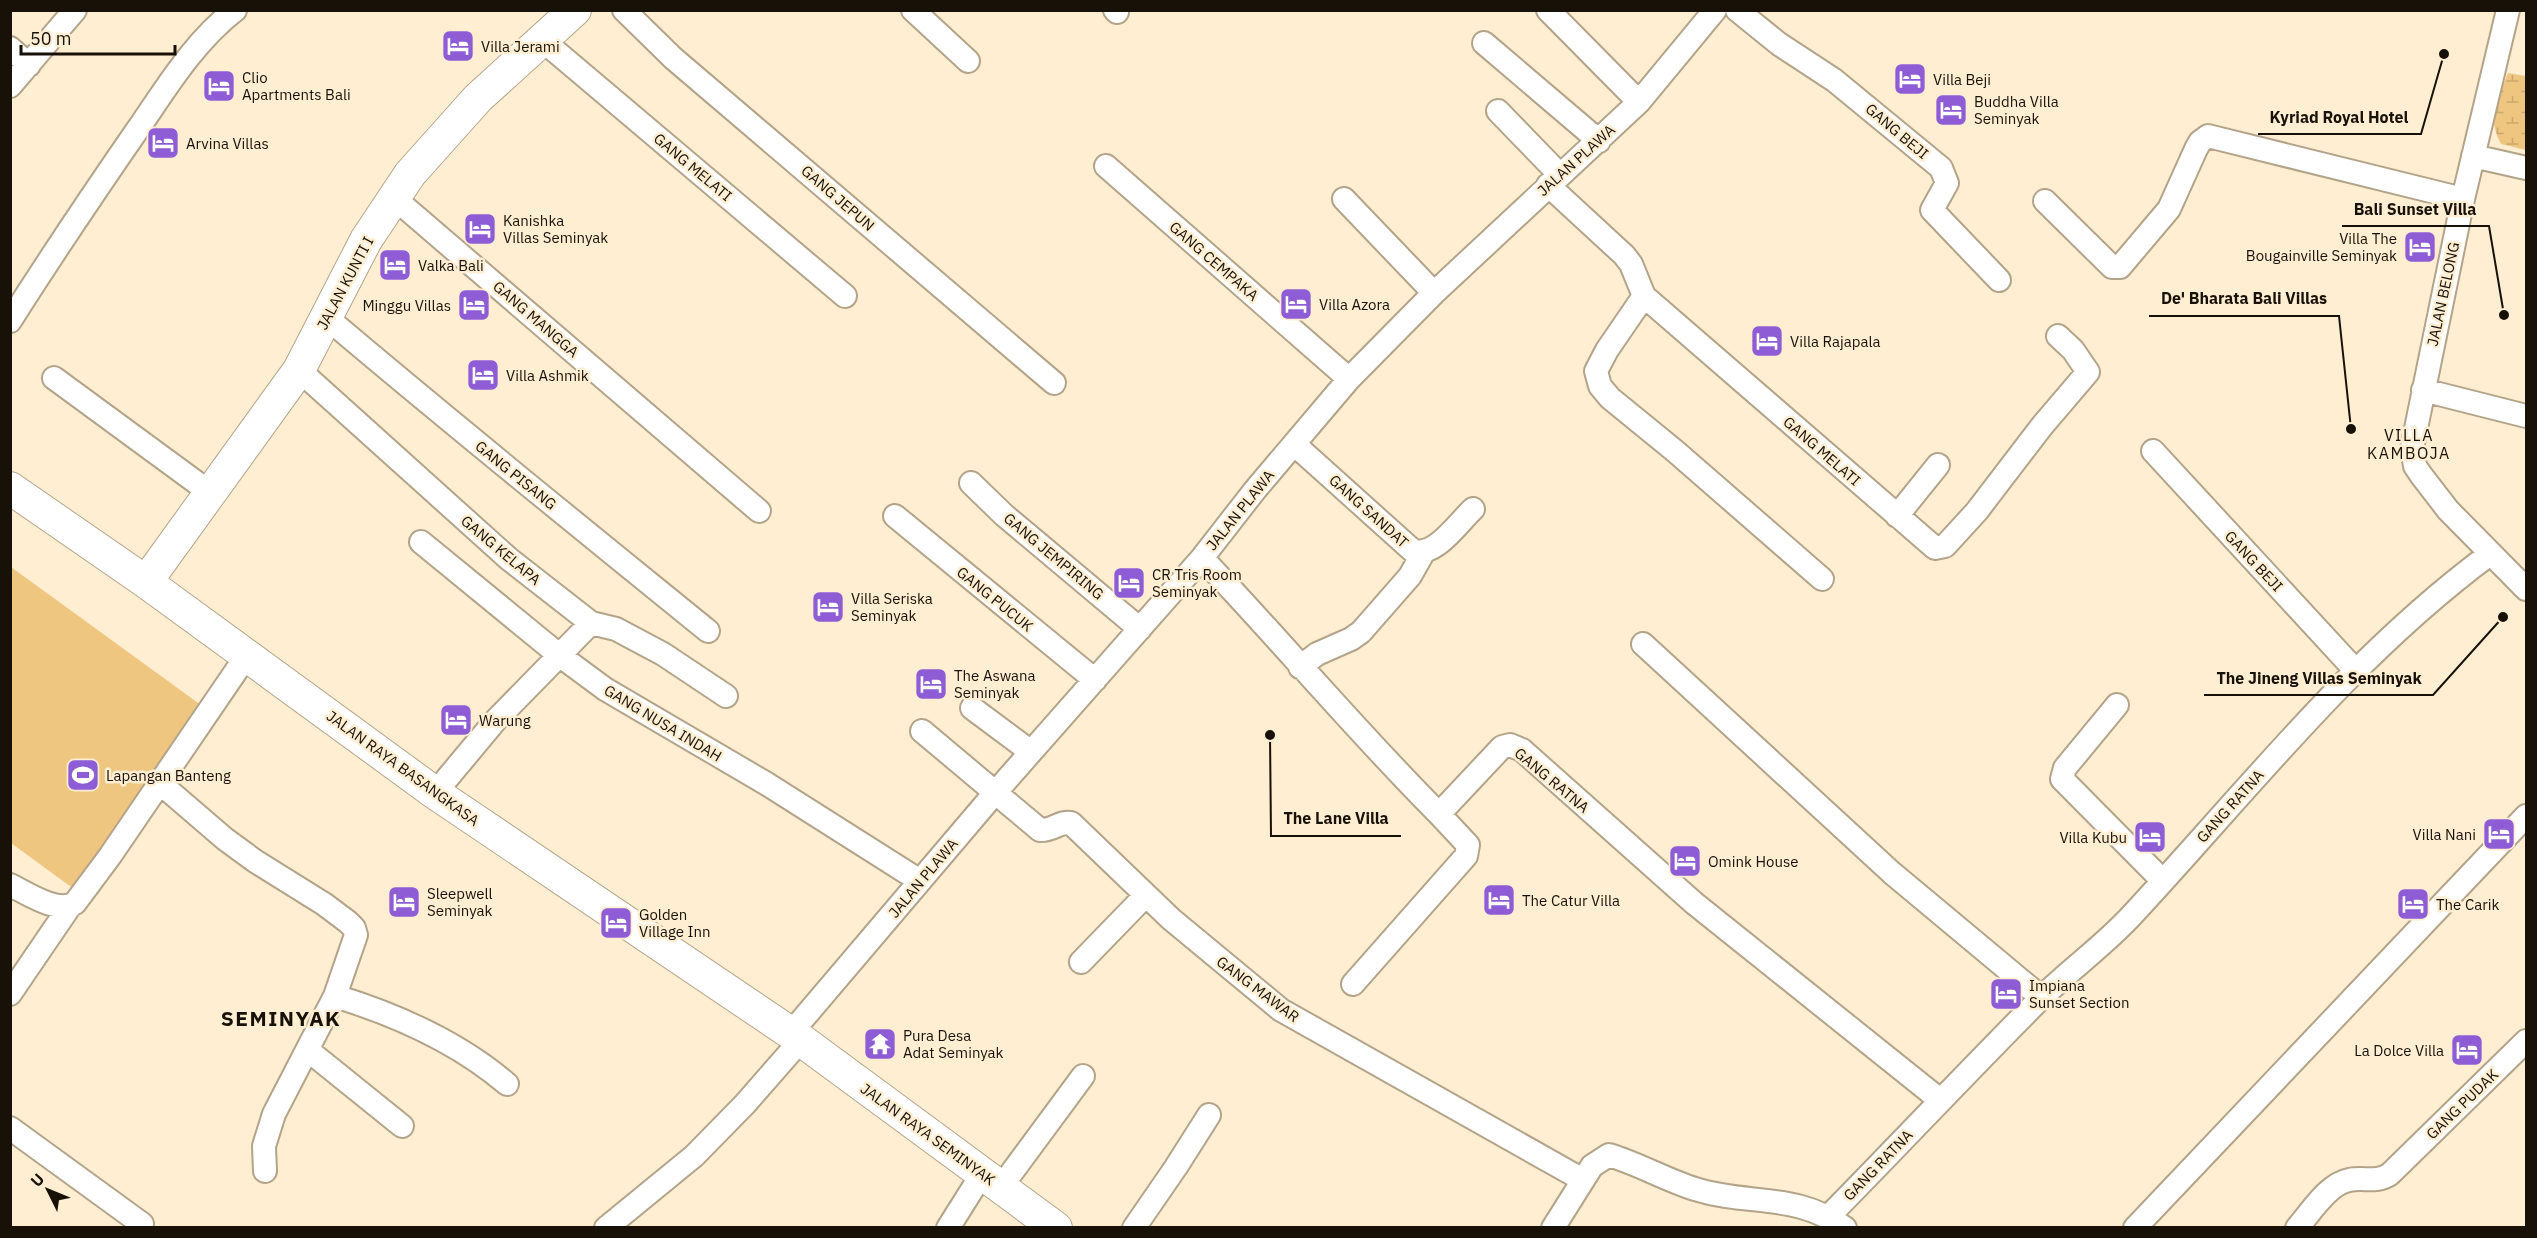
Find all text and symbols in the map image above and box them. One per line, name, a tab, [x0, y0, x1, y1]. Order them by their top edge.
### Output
scale bar	[21, 18, 176, 56]
text: 50 m	[30, 27, 72, 50]
hotel icon: Villa Jerami	[440, 28, 476, 64]
place label: Villa Jerami	[481, 37, 560, 56]
hotel icon: Villa Beji	[1892, 61, 1928, 97]
hotel icon: Clio Apartments Bali	[201, 68, 237, 104]
place label: Clio Apartments Bali	[242, 68, 351, 104]
place label: Villa Beji	[1933, 70, 1991, 89]
hotel icon: Buddha Villa Seminyak	[1933, 92, 1969, 128]
place label: Buddha Villa Seminyak	[1974, 92, 2059, 128]
street label: GANG BEJI	[1862, 99, 1932, 163]
callout: Kyriad Royal Hotel	[2258, 100, 2421, 134]
text: Kyriad Royal Hotel	[2270, 107, 2409, 127]
street label: JALAN PLAWA	[1533, 120, 1619, 200]
hotel icon: Arvina Villas	[145, 125, 181, 161]
street label: GANG MELATI	[650, 129, 736, 205]
place label: Arvina Villas	[186, 134, 269, 153]
street label: GANG JEPUN	[797, 161, 879, 235]
callout: Bali Sunset Villa	[2342, 192, 2489, 226]
text: Bali Sunset Villa	[2354, 199, 2476, 219]
hotel icon: Kanishka Villas Seminyak	[462, 211, 498, 247]
place label: Kanishka Villas Seminyak	[503, 211, 608, 247]
street label: GANG CEMPAKA	[1165, 217, 1263, 305]
place label: Villa The Bougainville Seminyak	[2246, 229, 2397, 265]
hotel icon: Villa The Bougainville Seminyak	[2402, 229, 2438, 265]
street label: JALAN KUNTI I	[312, 233, 378, 333]
street label: JALAN BELONG	[2423, 240, 2463, 348]
hotel icon: Valka Bali	[377, 247, 413, 283]
place label: Valka Bali	[418, 256, 484, 275]
street label: GANG MANGGA	[489, 277, 583, 362]
callout: De' Bharata Bali Villas	[2149, 282, 2339, 316]
hotel icon: Villa Azora	[1278, 286, 1314, 322]
hotel icon: Minggu Villas	[456, 287, 492, 323]
text: De' Bharata Bali Villas	[2161, 288, 2327, 308]
place label: Villa Azora	[1319, 295, 1390, 314]
place label: Minggu Villas	[362, 296, 451, 315]
hotel icon: Villa Rajapala	[1749, 323, 1785, 359]
place label: Villa Rajapala	[1790, 332, 1881, 351]
hotel icon: Villa Ashmik	[465, 357, 501, 393]
place label: Villa Ashmik	[506, 366, 589, 385]
street label: GANG MELATI	[1779, 412, 1865, 490]
district label: VILLA KAMBOJA	[2367, 425, 2451, 463]
street label: GANG PISANG	[472, 436, 560, 514]
street label: JALAN PLAWA	[1202, 466, 1278, 554]
street label: GANG SANDAT	[1325, 470, 1413, 552]
street label: GANG JEMPIRING	[1000, 509, 1108, 603]
street label: GANG KELAPA	[457, 511, 545, 589]
street label: GANG BEJI	[2221, 527, 2287, 595]
street label: GANG PUCUK	[953, 562, 1037, 636]
hotel icon: CR Tris Room Seminyak	[1111, 565, 1147, 601]
place label: CR Tris Room Seminyak	[1152, 565, 1242, 601]
hotel icon: Villa Seriska Seminyak	[810, 589, 846, 625]
place label: Villa Seriska Seminyak	[851, 589, 933, 625]
callout: The Jineng Villas Seminyak	[2204, 661, 2433, 695]
hotel icon: The Aswana Seminyak	[913, 666, 949, 702]
place label: The Aswana Seminyak	[954, 666, 1036, 702]
text: The Jineng Villas Seminyak	[2216, 668, 2422, 688]
street label: GANG NUSA INDAH	[601, 680, 725, 766]
hotel icon: Warung	[438, 702, 474, 738]
street label: JALAN RAYA BASANGKASA	[323, 706, 483, 830]
place label: Warung	[479, 711, 531, 730]
street label: GANG RATNA	[1511, 743, 1594, 817]
sports icon: Lapangan Banteng	[65, 757, 101, 793]
street label: GANG RATNA	[2192, 765, 2268, 846]
place label: Lapangan Banteng	[106, 766, 231, 785]
callout: The Lane Villa	[1271, 802, 1401, 836]
text: The Lane Villa	[1283, 808, 1389, 828]
hotel icon: Villa Nani	[2481, 816, 2517, 852]
hotel icon: Villa Kubu	[2132, 819, 2168, 855]
place label: Villa Nani	[2413, 825, 2476, 844]
place label: Villa Kubu	[2059, 828, 2127, 847]
street label: JALAN PLAWA	[884, 834, 962, 922]
hotel icon: Omink House	[1667, 843, 1703, 879]
place label: Omink House	[1708, 852, 1799, 871]
hotel icon: The Catur Villa	[1481, 882, 1517, 918]
hotel icon: Sleepwell Seminyak	[386, 884, 422, 920]
place label: Sleepwell Seminyak	[427, 884, 493, 920]
hotel icon: The Carik	[2395, 886, 2431, 922]
place label: The Catur Villa	[1522, 891, 1620, 910]
place label: The Carik	[2436, 895, 2499, 914]
hotel icon: Golden Village Inn	[598, 905, 634, 941]
place label: Golden Village Inn	[639, 905, 711, 941]
street label: GANG MAWAR	[1213, 952, 1303, 1026]
hotel icon: Impiana Sunset Section	[1988, 976, 2024, 1012]
place label: Impiana Sunset Section	[2029, 976, 2130, 1012]
district label: SEMINYAK	[221, 1004, 341, 1032]
temple icon: Pura Desa Adat Seminyak	[862, 1026, 898, 1062]
place label: Pura Desa Adat Seminyak	[903, 1026, 1004, 1062]
hotel icon: La Dolce Villa	[2449, 1032, 2485, 1068]
place label: La Dolce Villa	[2354, 1041, 2444, 1060]
street label: GANG PUDAK	[2422, 1065, 2502, 1143]
street label: JALAN RAYA SEMINYAK	[857, 1079, 999, 1190]
street label: GANG RATNA	[1839, 1125, 1917, 1205]
north arrow	[18, 1160, 78, 1220]
text: U	[26, 1169, 48, 1191]

